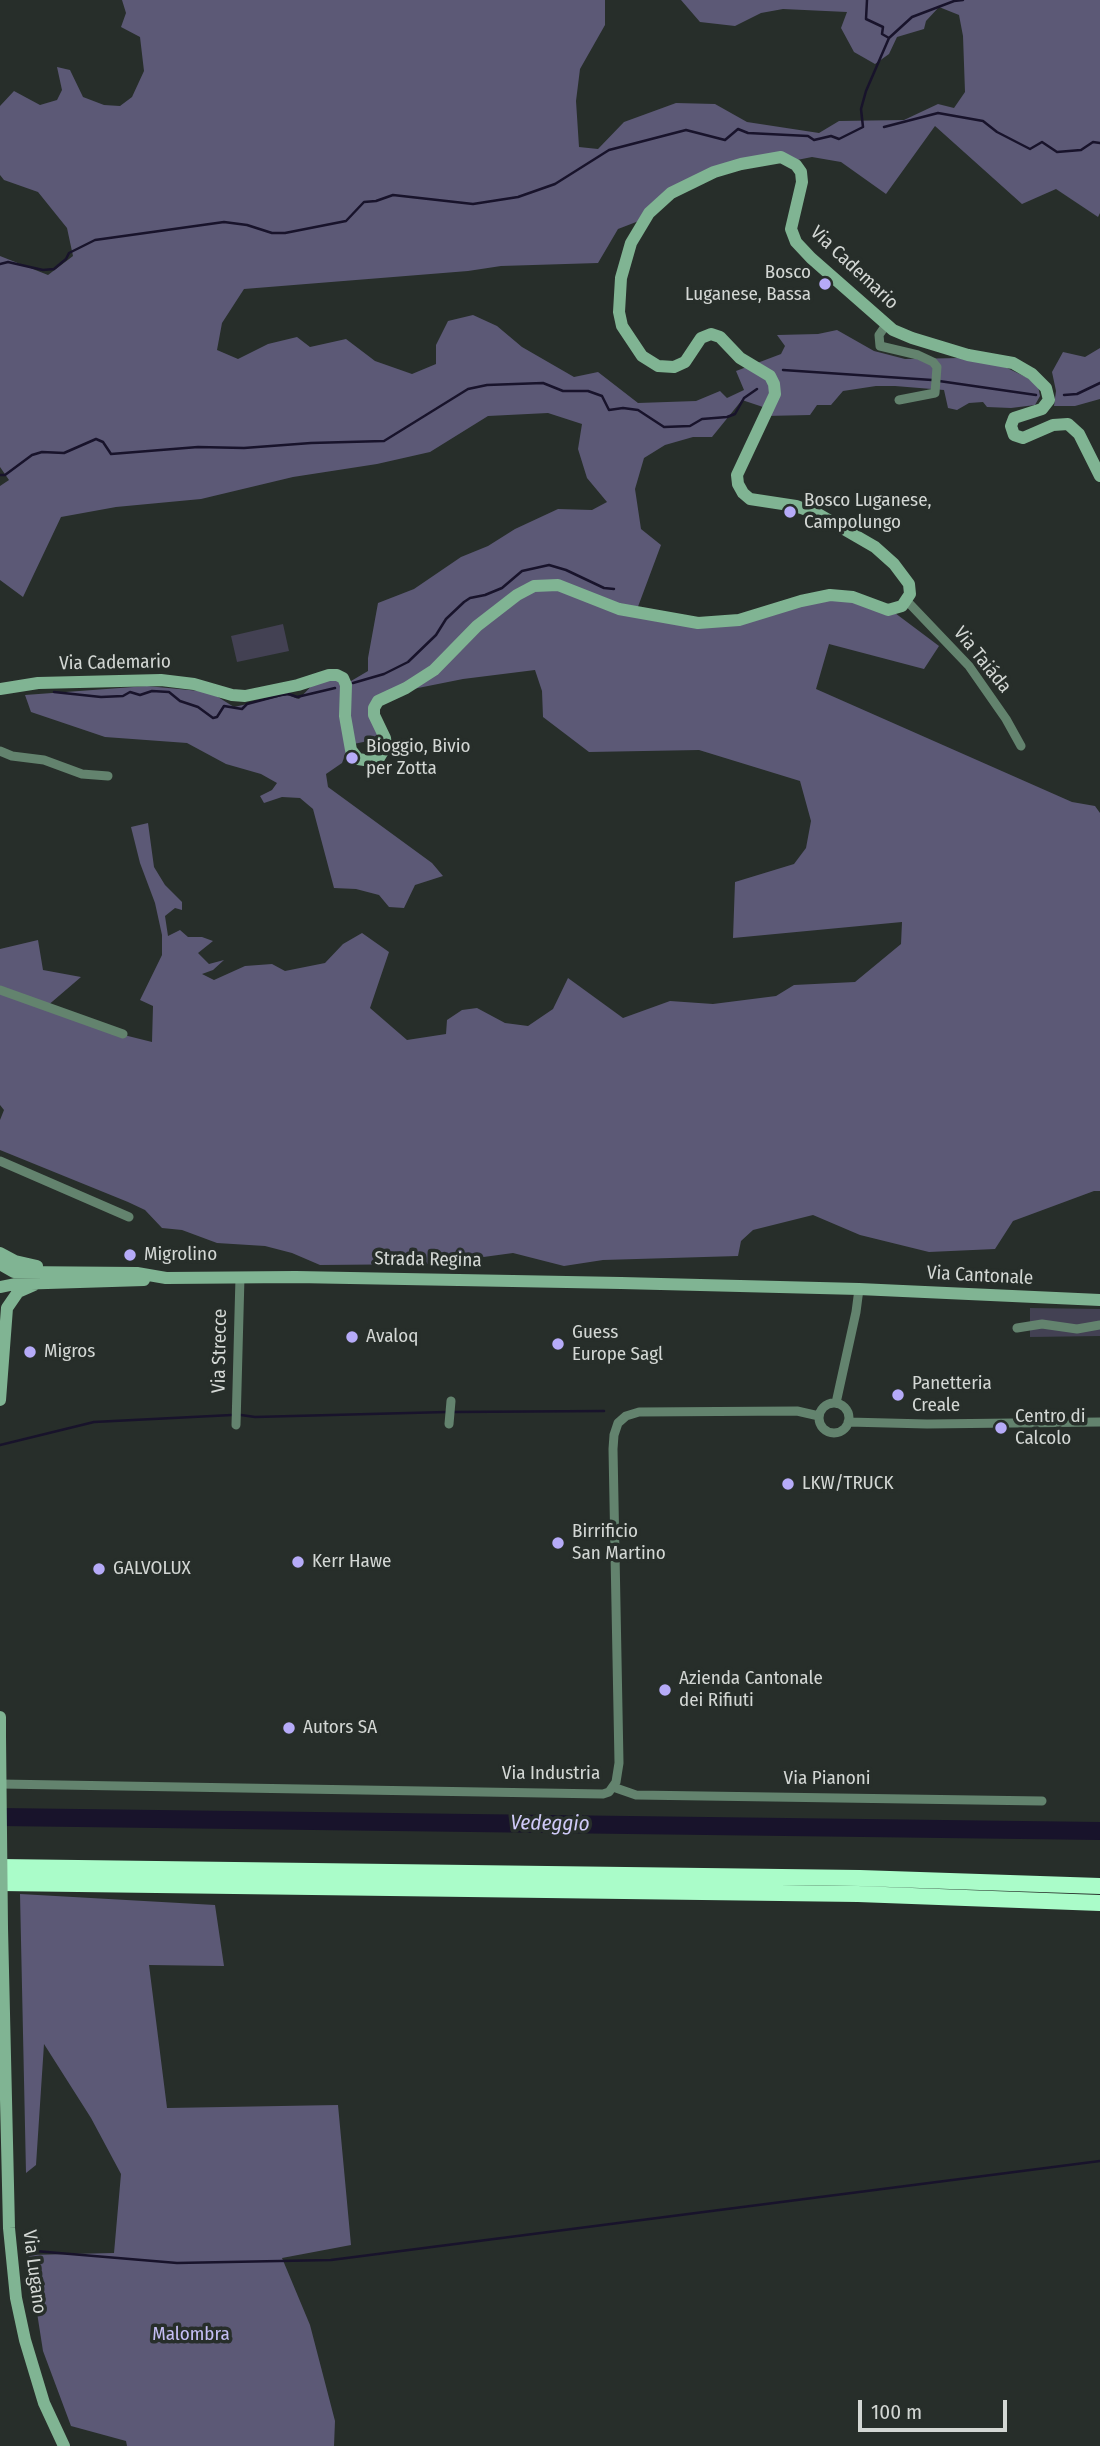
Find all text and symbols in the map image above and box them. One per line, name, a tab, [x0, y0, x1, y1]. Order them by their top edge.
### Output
street label: Via Cademario	[805, 222, 903, 314]
place label: Bosco Luganese, Bassa	[685, 262, 811, 306]
marker: Bosco Luganese, Bassa	[817, 276, 833, 292]
place label: Bosco Luganese, Campolungo	[804, 490, 931, 534]
marker: Bosco Luganese, Campolungo	[782, 504, 798, 520]
street label: Via Taiáda	[948, 622, 1016, 698]
street label: Via Cademario	[59, 651, 171, 675]
place label: Bioggio, Bivio per Zotta	[366, 736, 470, 780]
marker: Bioggio, Bivio per Zotta	[344, 750, 360, 766]
place label: Migrolino	[144, 1244, 217, 1266]
marker: Migrolino	[122, 1247, 138, 1263]
street label: Strada Regina	[374, 1248, 482, 1272]
street label: Via Cantonale	[926, 1262, 1034, 1290]
street label: Via Strecce	[208, 1309, 232, 1393]
place label: Guess Europe Sagl	[572, 1322, 663, 1366]
place label: Avaloq	[366, 1326, 418, 1348]
marker: Avaloq	[344, 1329, 360, 1345]
marker: Guess Europe Sagl	[550, 1336, 566, 1352]
place label: Migros	[44, 1341, 95, 1363]
marker: Migros	[22, 1344, 38, 1360]
place label: Panetteria Creale	[912, 1373, 992, 1417]
marker: Panetteria Creale	[890, 1387, 906, 1403]
place label: Centro di Calcolo	[1015, 1406, 1085, 1450]
marker: Centro di Calcolo	[993, 1420, 1009, 1436]
place label: LKW/TRUCK	[802, 1473, 893, 1495]
marker: LKW/TRUCK	[780, 1476, 796, 1492]
place label: Birrificio San Martino	[572, 1521, 666, 1565]
marker: Birrificio San Martino	[550, 1535, 566, 1551]
place label: Kerr Hawe	[312, 1551, 391, 1573]
marker: Kerr Hawe	[290, 1554, 306, 1570]
place label: GALVOLUX	[113, 1558, 191, 1580]
marker: GALVOLUX	[91, 1561, 107, 1577]
place label: Azienda Cantonale dei Rifiuti	[679, 1668, 823, 1712]
marker: Azienda Cantonale dei Rifiuti	[657, 1682, 673, 1698]
place label: Autors SA	[303, 1717, 377, 1739]
marker: Autors SA	[281, 1720, 297, 1736]
street label: Via Industria	[502, 1763, 600, 1785]
street label: Via Pianoni	[783, 1768, 871, 1790]
water label: Vedeggio	[510, 1811, 590, 1837]
street label: Via Lugano	[18, 2229, 50, 2315]
park label: Malombra	[152, 2324, 230, 2346]
scale bar	[862, 2386, 1011, 2430]
text: 100 m	[871, 2399, 922, 2425]

